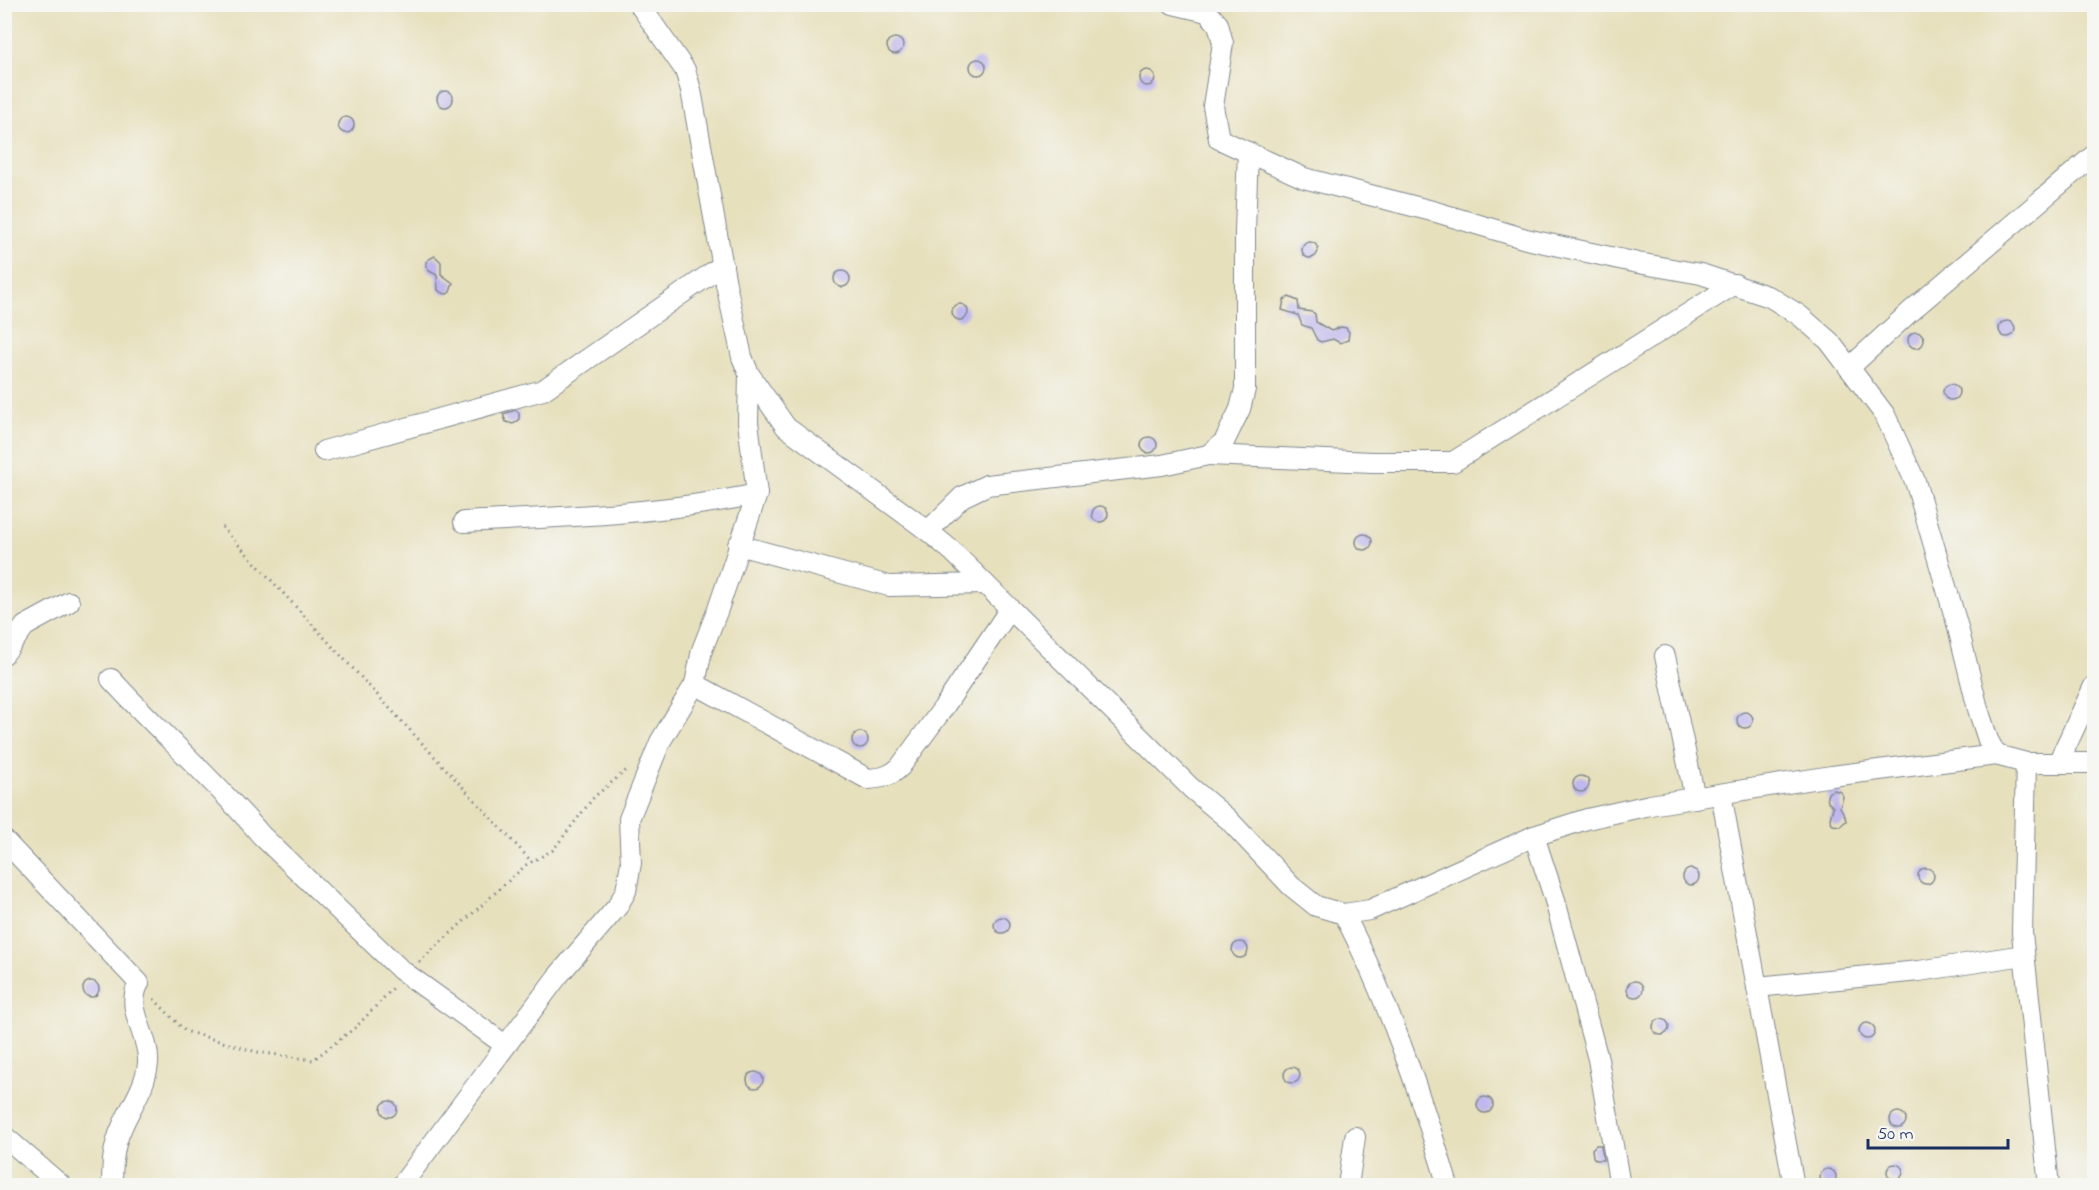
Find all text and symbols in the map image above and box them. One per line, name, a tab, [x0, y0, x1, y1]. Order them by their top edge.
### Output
scale bar	[1868, 1112, 2008, 1150]
text: 50 m	[1877, 1122, 1914, 1148]

